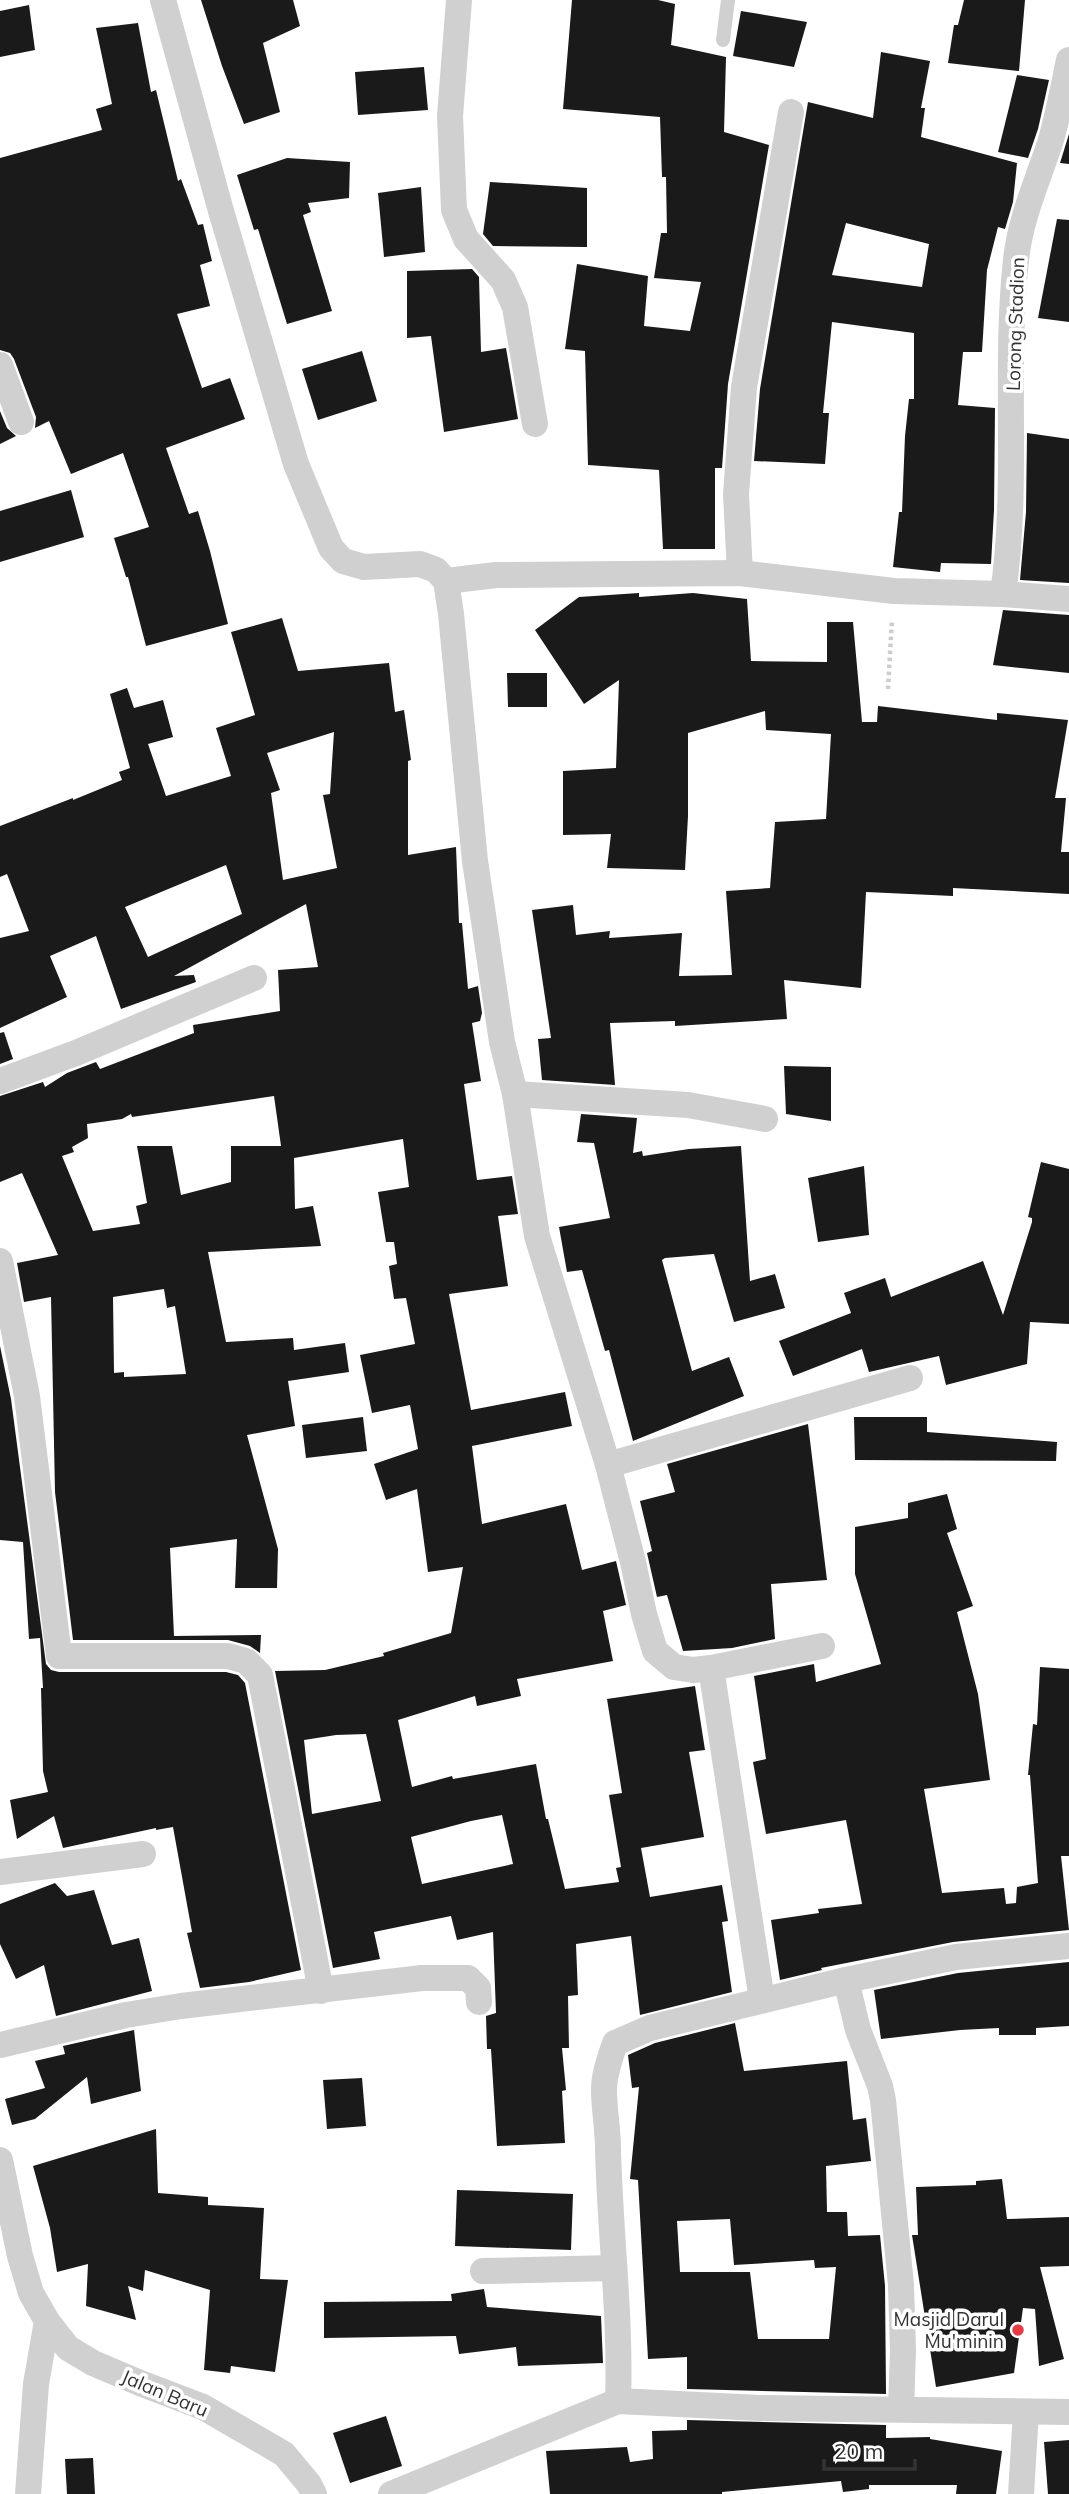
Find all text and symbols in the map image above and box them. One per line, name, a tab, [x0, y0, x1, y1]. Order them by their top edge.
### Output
street label: Lorong Stadion	[1001, 257, 1029, 391]
place label: Masjid Darul Mu'minin	[893, 2307, 1004, 2353]
marker: Masjid Darul Mu'minin	[1010, 2322, 1026, 2338]
street label: Jalan Baru	[118, 2364, 212, 2422]
scale bar	[824, 2428, 915, 2472]
text: 20 m	[834, 2438, 883, 2464]

